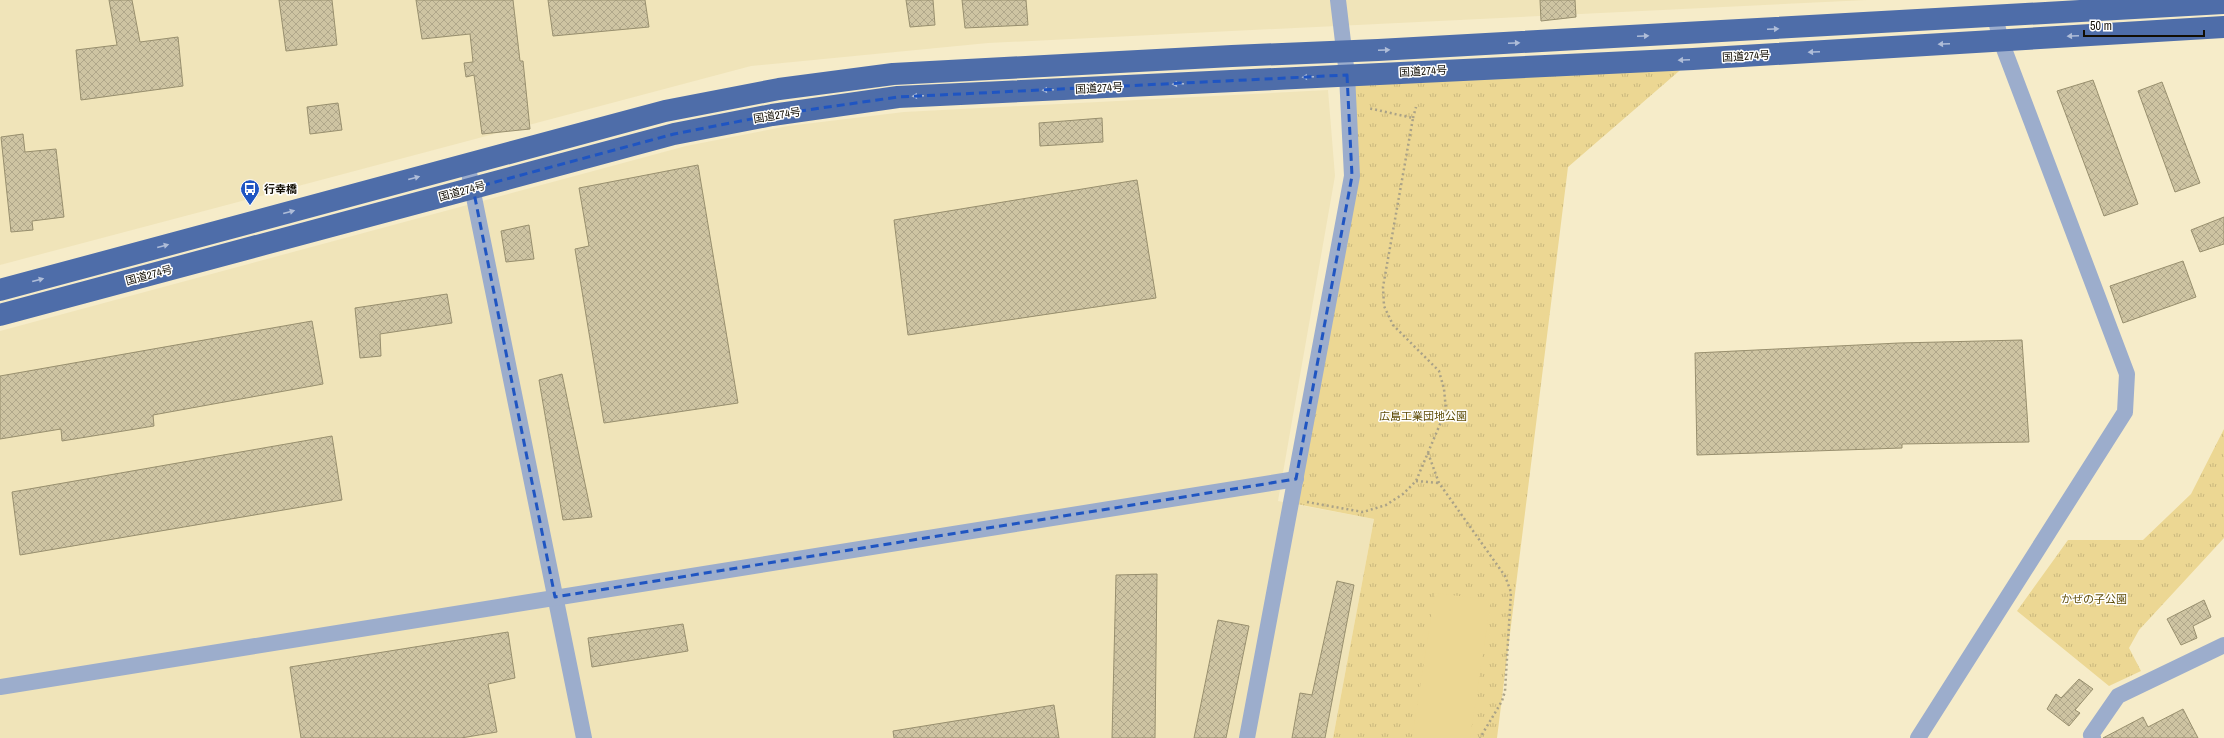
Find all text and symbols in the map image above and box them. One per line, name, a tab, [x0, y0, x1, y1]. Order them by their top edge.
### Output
scale bar	[2084, 12, 2204, 38]
text: 50 m	[2090, 18, 2112, 34]
one-way arrow	[1767, 25, 1779, 32]
one-way arrow	[1637, 32, 1649, 39]
one-way arrow	[2067, 33, 2079, 40]
one-way arrow	[1508, 39, 1520, 46]
one-way arrow	[1938, 41, 1950, 48]
one-way arrow	[1378, 46, 1390, 53]
street label: 国道274号	[1722, 48, 1770, 64]
one-way arrow	[1807, 49, 1820, 55]
one-way arrow	[1678, 56, 1690, 63]
street label: 国道274号	[1399, 63, 1447, 79]
one-way arrow	[1302, 74, 1314, 81]
street label: 国道274号	[1075, 80, 1123, 96]
one-way arrow	[1171, 81, 1184, 87]
one-way arrow	[1042, 87, 1054, 94]
one-way arrow	[912, 93, 924, 100]
street label: 国道274号	[752, 104, 802, 126]
one-way arrow	[408, 175, 420, 181]
bus stop icon: 行幸橋	[239, 178, 261, 206]
street label: 国道274号	[437, 178, 487, 204]
place label: 行幸橋	[264, 182, 297, 196]
one-way arrow	[283, 209, 295, 215]
one-way arrow	[157, 243, 169, 249]
street label: 国道274号	[124, 262, 174, 288]
one-way arrow	[32, 277, 44, 283]
park label: 広島工業団地公園	[1379, 409, 1467, 423]
park label: かぜの子公園	[2061, 592, 2127, 606]

